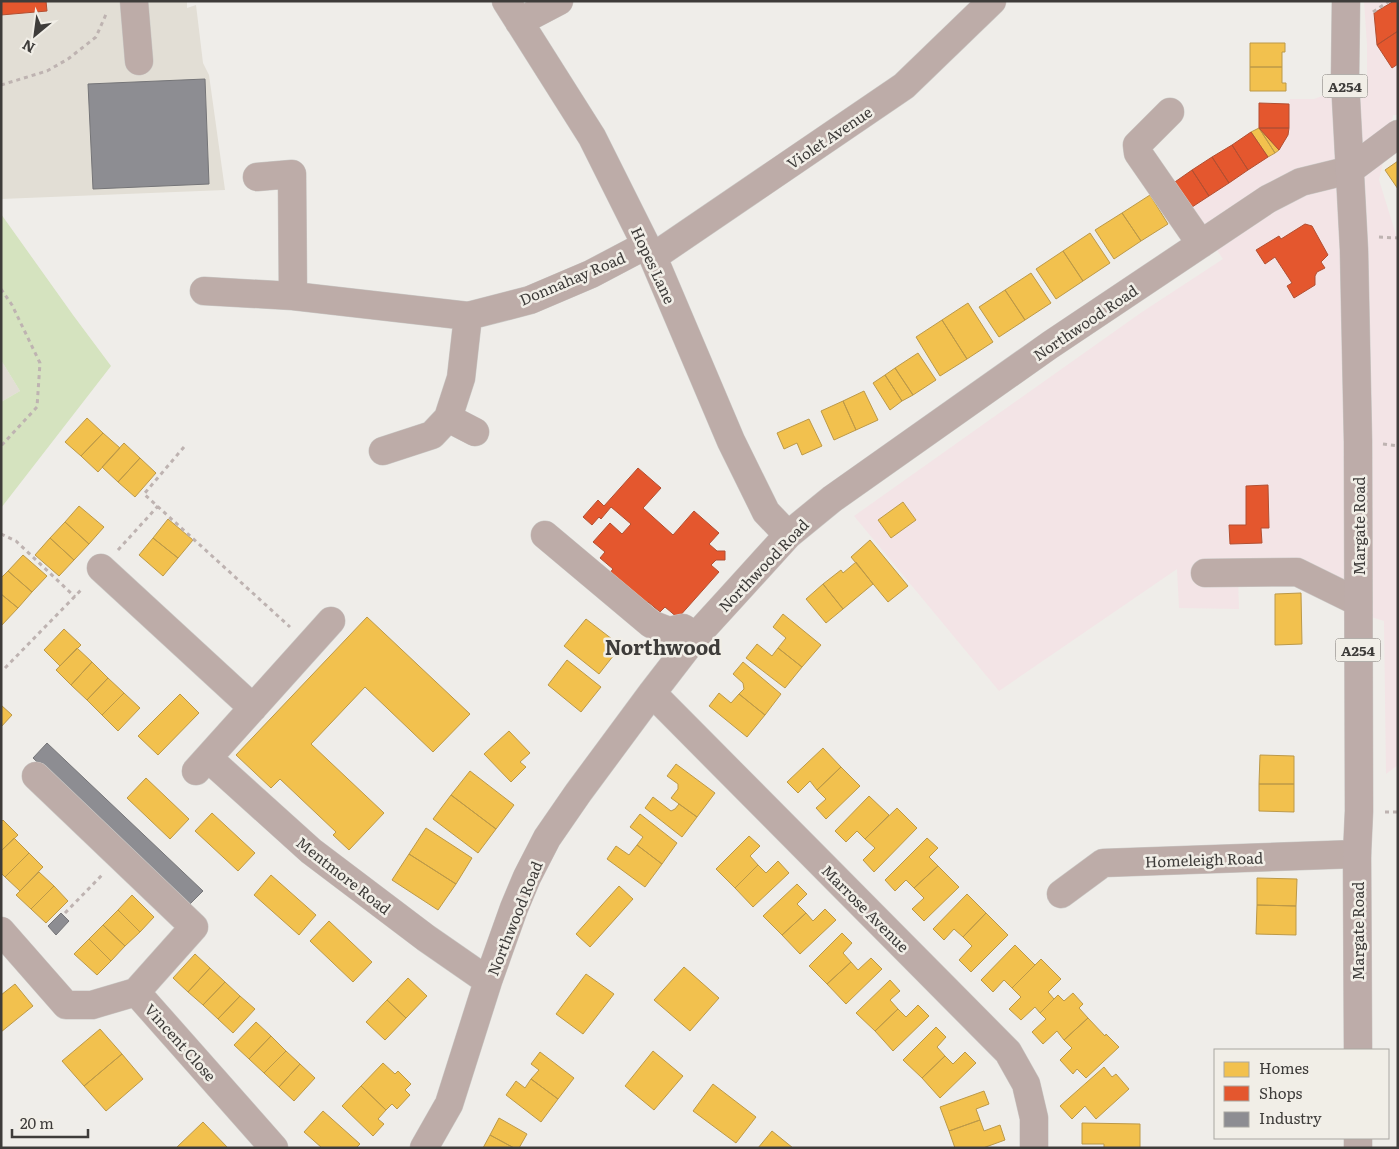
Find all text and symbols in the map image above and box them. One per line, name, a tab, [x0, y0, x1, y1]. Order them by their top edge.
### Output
north arrow	[10, 10, 60, 60]
text: N	[18, 36, 38, 59]
road number: A254	[1322, 74, 1368, 98]
street label: Violet Avenue	[782, 100, 876, 174]
street label: Hopes Lane	[626, 223, 682, 308]
street label: Donnahay Road	[515, 245, 629, 311]
street label: Northwood Road	[1028, 278, 1142, 366]
street label: Margate Road	[1347, 477, 1370, 575]
street label: Northwood Road	[712, 513, 814, 617]
district label: Northwood	[605, 631, 721, 661]
road number: A254	[1336, 638, 1380, 662]
street label: Mentmore Road	[292, 831, 396, 919]
street label: Homeleigh Road	[1144, 845, 1264, 873]
street label: Northwood Road	[481, 857, 547, 979]
street label: Marrose Avenue	[817, 859, 915, 957]
street label: Margate Road	[1346, 882, 1369, 980]
street label: Vincent Close	[140, 998, 222, 1086]
legend	[1214, 1049, 1389, 1139]
text: Homes	[1259, 1056, 1309, 1079]
text: Shops	[1259, 1081, 1302, 1104]
scale bar	[12, 1106, 89, 1138]
text: Industry	[1259, 1106, 1322, 1129]
text: 20 m	[20, 1111, 54, 1134]

